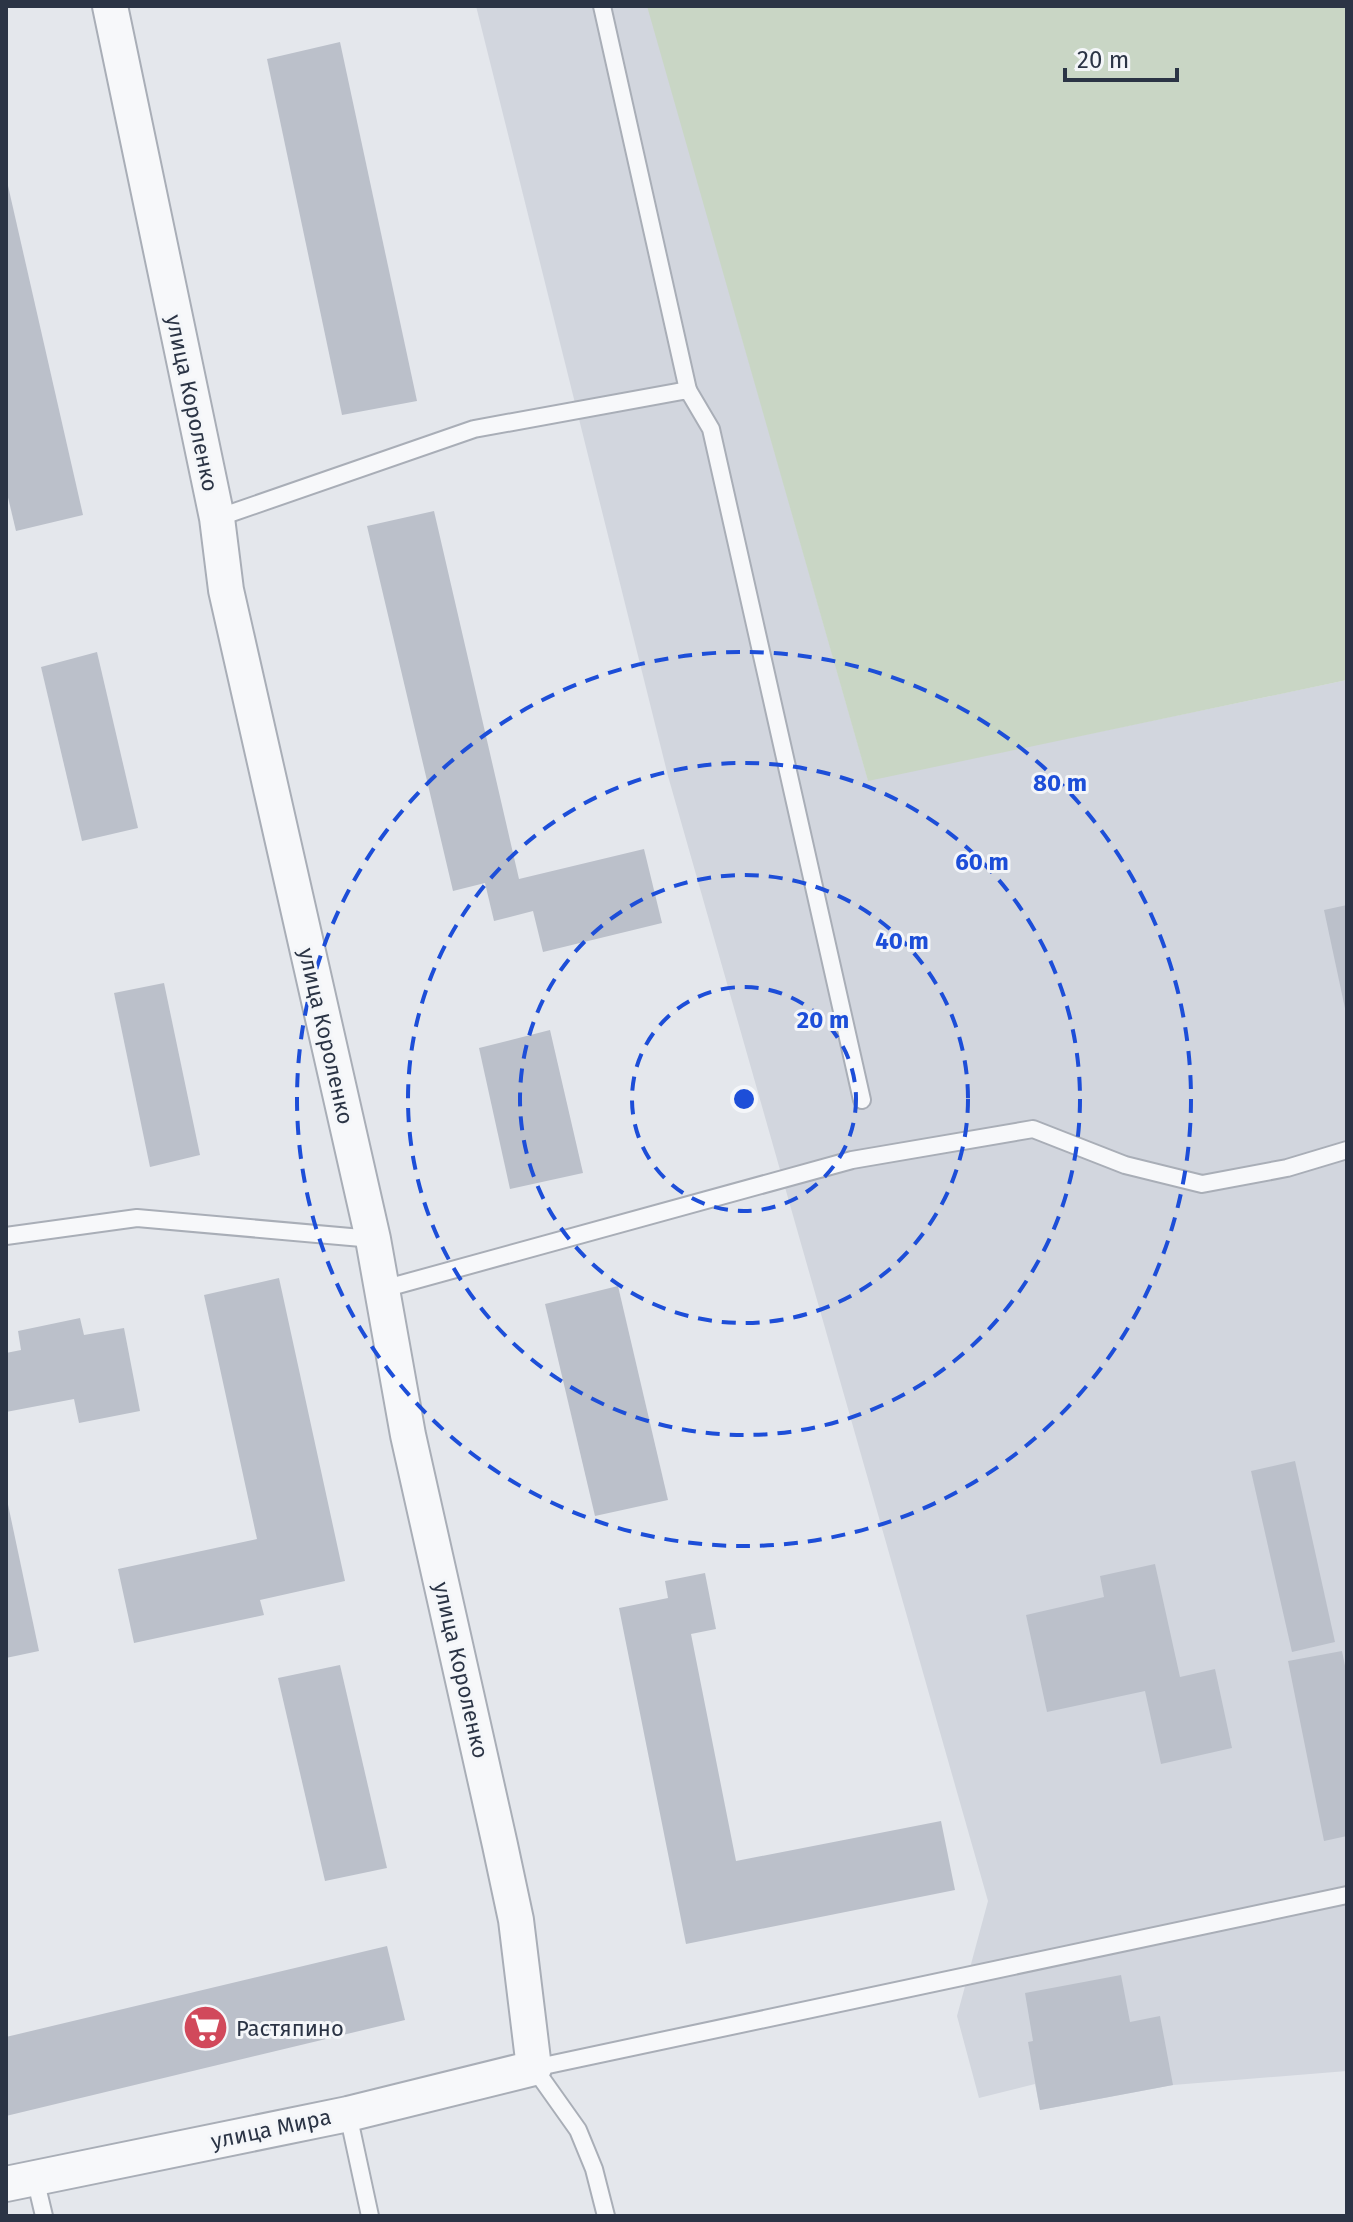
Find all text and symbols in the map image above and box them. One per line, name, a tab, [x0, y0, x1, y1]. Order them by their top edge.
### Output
scale bar	[1065, 32, 1177, 82]
text: 20 m	[1077, 46, 1129, 74]
street label: улица Короленко	[160, 312, 224, 494]
text: 80 m	[1033, 769, 1087, 797]
text: 60 m	[955, 848, 1009, 876]
text: 40 m	[875, 927, 929, 955]
street label: улица Короленко	[293, 945, 359, 1127]
text: 20 m	[797, 1006, 849, 1034]
centre of rings	[730, 1085, 758, 1113]
street label: улица Короленко	[428, 1579, 494, 1761]
supermarket icon: Растяпино	[181, 2004, 229, 2052]
place label: Растяпино	[236, 2015, 344, 2042]
street label: улица Мира	[208, 2103, 334, 2155]

